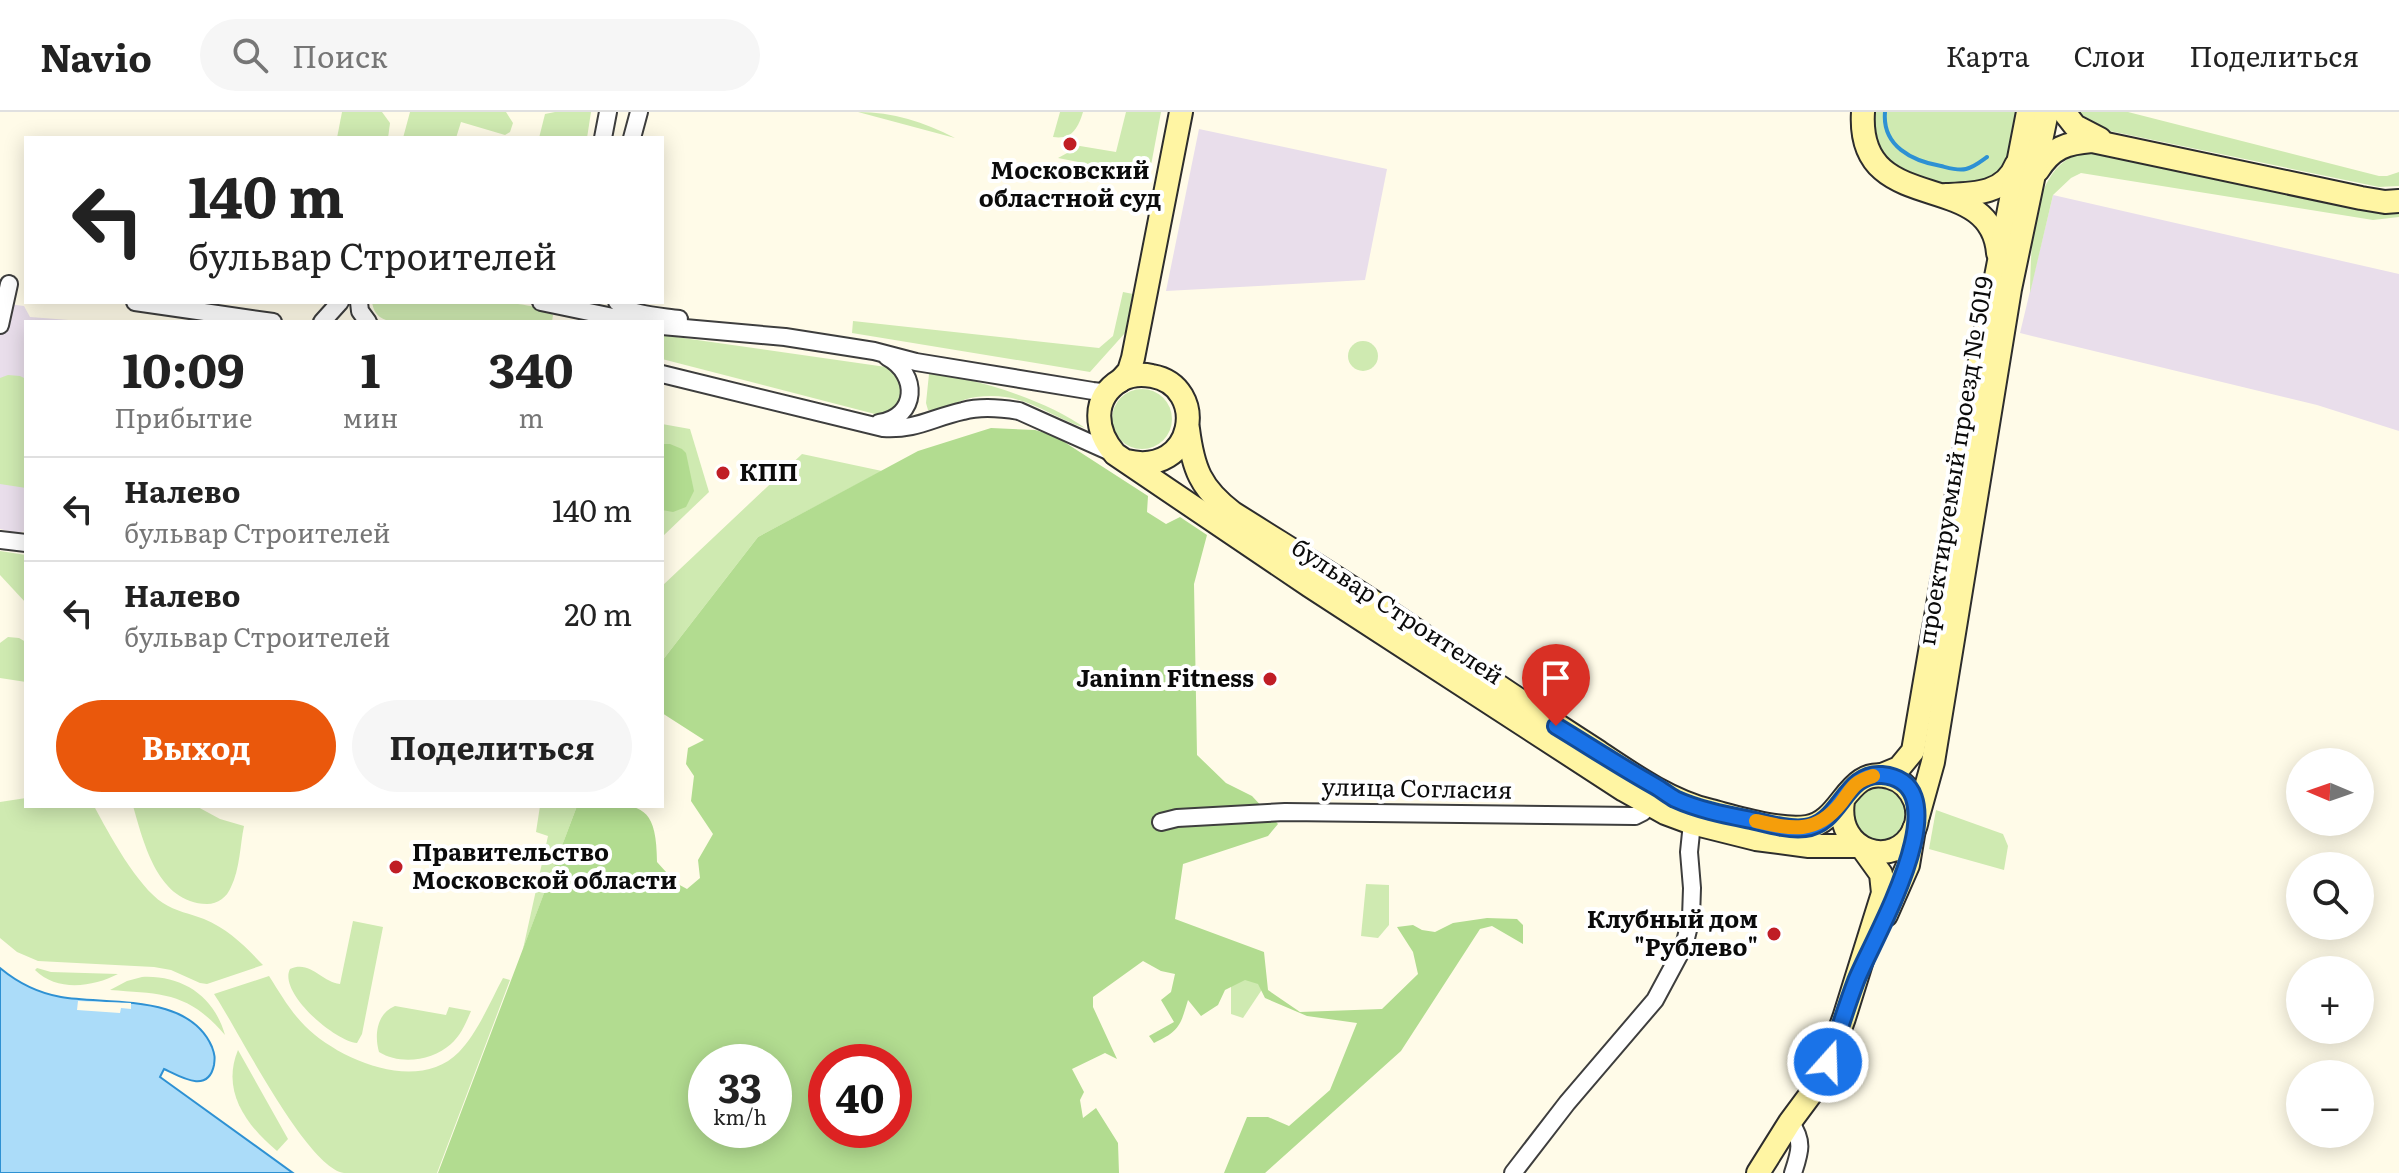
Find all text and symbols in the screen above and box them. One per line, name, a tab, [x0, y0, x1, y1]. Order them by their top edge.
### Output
search box	[200, 19, 760, 91]
text: Navio	[40, 27, 152, 84]
icon: search	[228, 33, 272, 77]
text: Поиск	[292, 33, 388, 77]
text: Карта	[1946, 34, 2030, 76]
text: Слои	[2074, 34, 2145, 76]
text: Поделиться	[2189, 34, 2359, 76]
marker: Московский областной суд	[1061, 135, 1079, 153]
place label: Московский областной суд	[979, 151, 1161, 214]
text: 140 m	[188, 152, 344, 235]
icon: left	[56, 168, 160, 272]
text: бульвар Строителей	[188, 228, 557, 281]
street label: проектируемый проезд № 5019	[1907, 274, 2000, 648]
text: 10:09	[122, 332, 245, 403]
text: 1	[361, 332, 380, 403]
text: 340	[488, 332, 574, 403]
text: Прибытие	[114, 397, 253, 436]
text: мин	[343, 397, 398, 436]
text: m	[518, 397, 544, 436]
place label: КПП	[739, 453, 798, 488]
marker: КПП	[714, 464, 732, 482]
text: Налево	[124, 468, 240, 512]
icon: left	[56, 487, 100, 531]
text: 140 m	[552, 487, 632, 531]
text: бульвар Строителей	[124, 512, 391, 551]
street label: бульвар Строителей	[1286, 528, 1511, 692]
text: Налево	[124, 572, 240, 616]
icon: left	[56, 591, 100, 635]
text: 20 m	[564, 591, 632, 635]
text: бульвар Строителей	[124, 616, 391, 655]
pin	[1522, 644, 1590, 726]
icon: arrive	[1534, 656, 1578, 700]
place label: Janinn Fitness	[1076, 659, 1254, 694]
marker: Janinn Fitness	[1261, 670, 1279, 688]
button: Выход	[56, 700, 336, 792]
button: Поделиться	[352, 700, 632, 792]
north arrow	[2286, 748, 2374, 836]
map controls	[2286, 748, 2374, 1148]
street label: улица Согласия	[1321, 767, 1513, 806]
place label: Правительство Московской области	[412, 833, 677, 896]
button: search	[2286, 852, 2374, 940]
marker: Правительство Московской области	[387, 858, 405, 876]
place label: Клубный дом "Рублево"	[1587, 900, 1758, 963]
marker: Клубный дом "Рублево"	[1765, 925, 1783, 943]
button: +	[2286, 956, 2374, 1044]
position arrow	[1786, 1020, 1870, 1104]
speed limit sign: 40	[808, 1044, 912, 1148]
text: 33	[718, 1056, 762, 1115]
button: −	[2286, 1060, 2374, 1148]
text: km/h	[713, 1101, 767, 1131]

